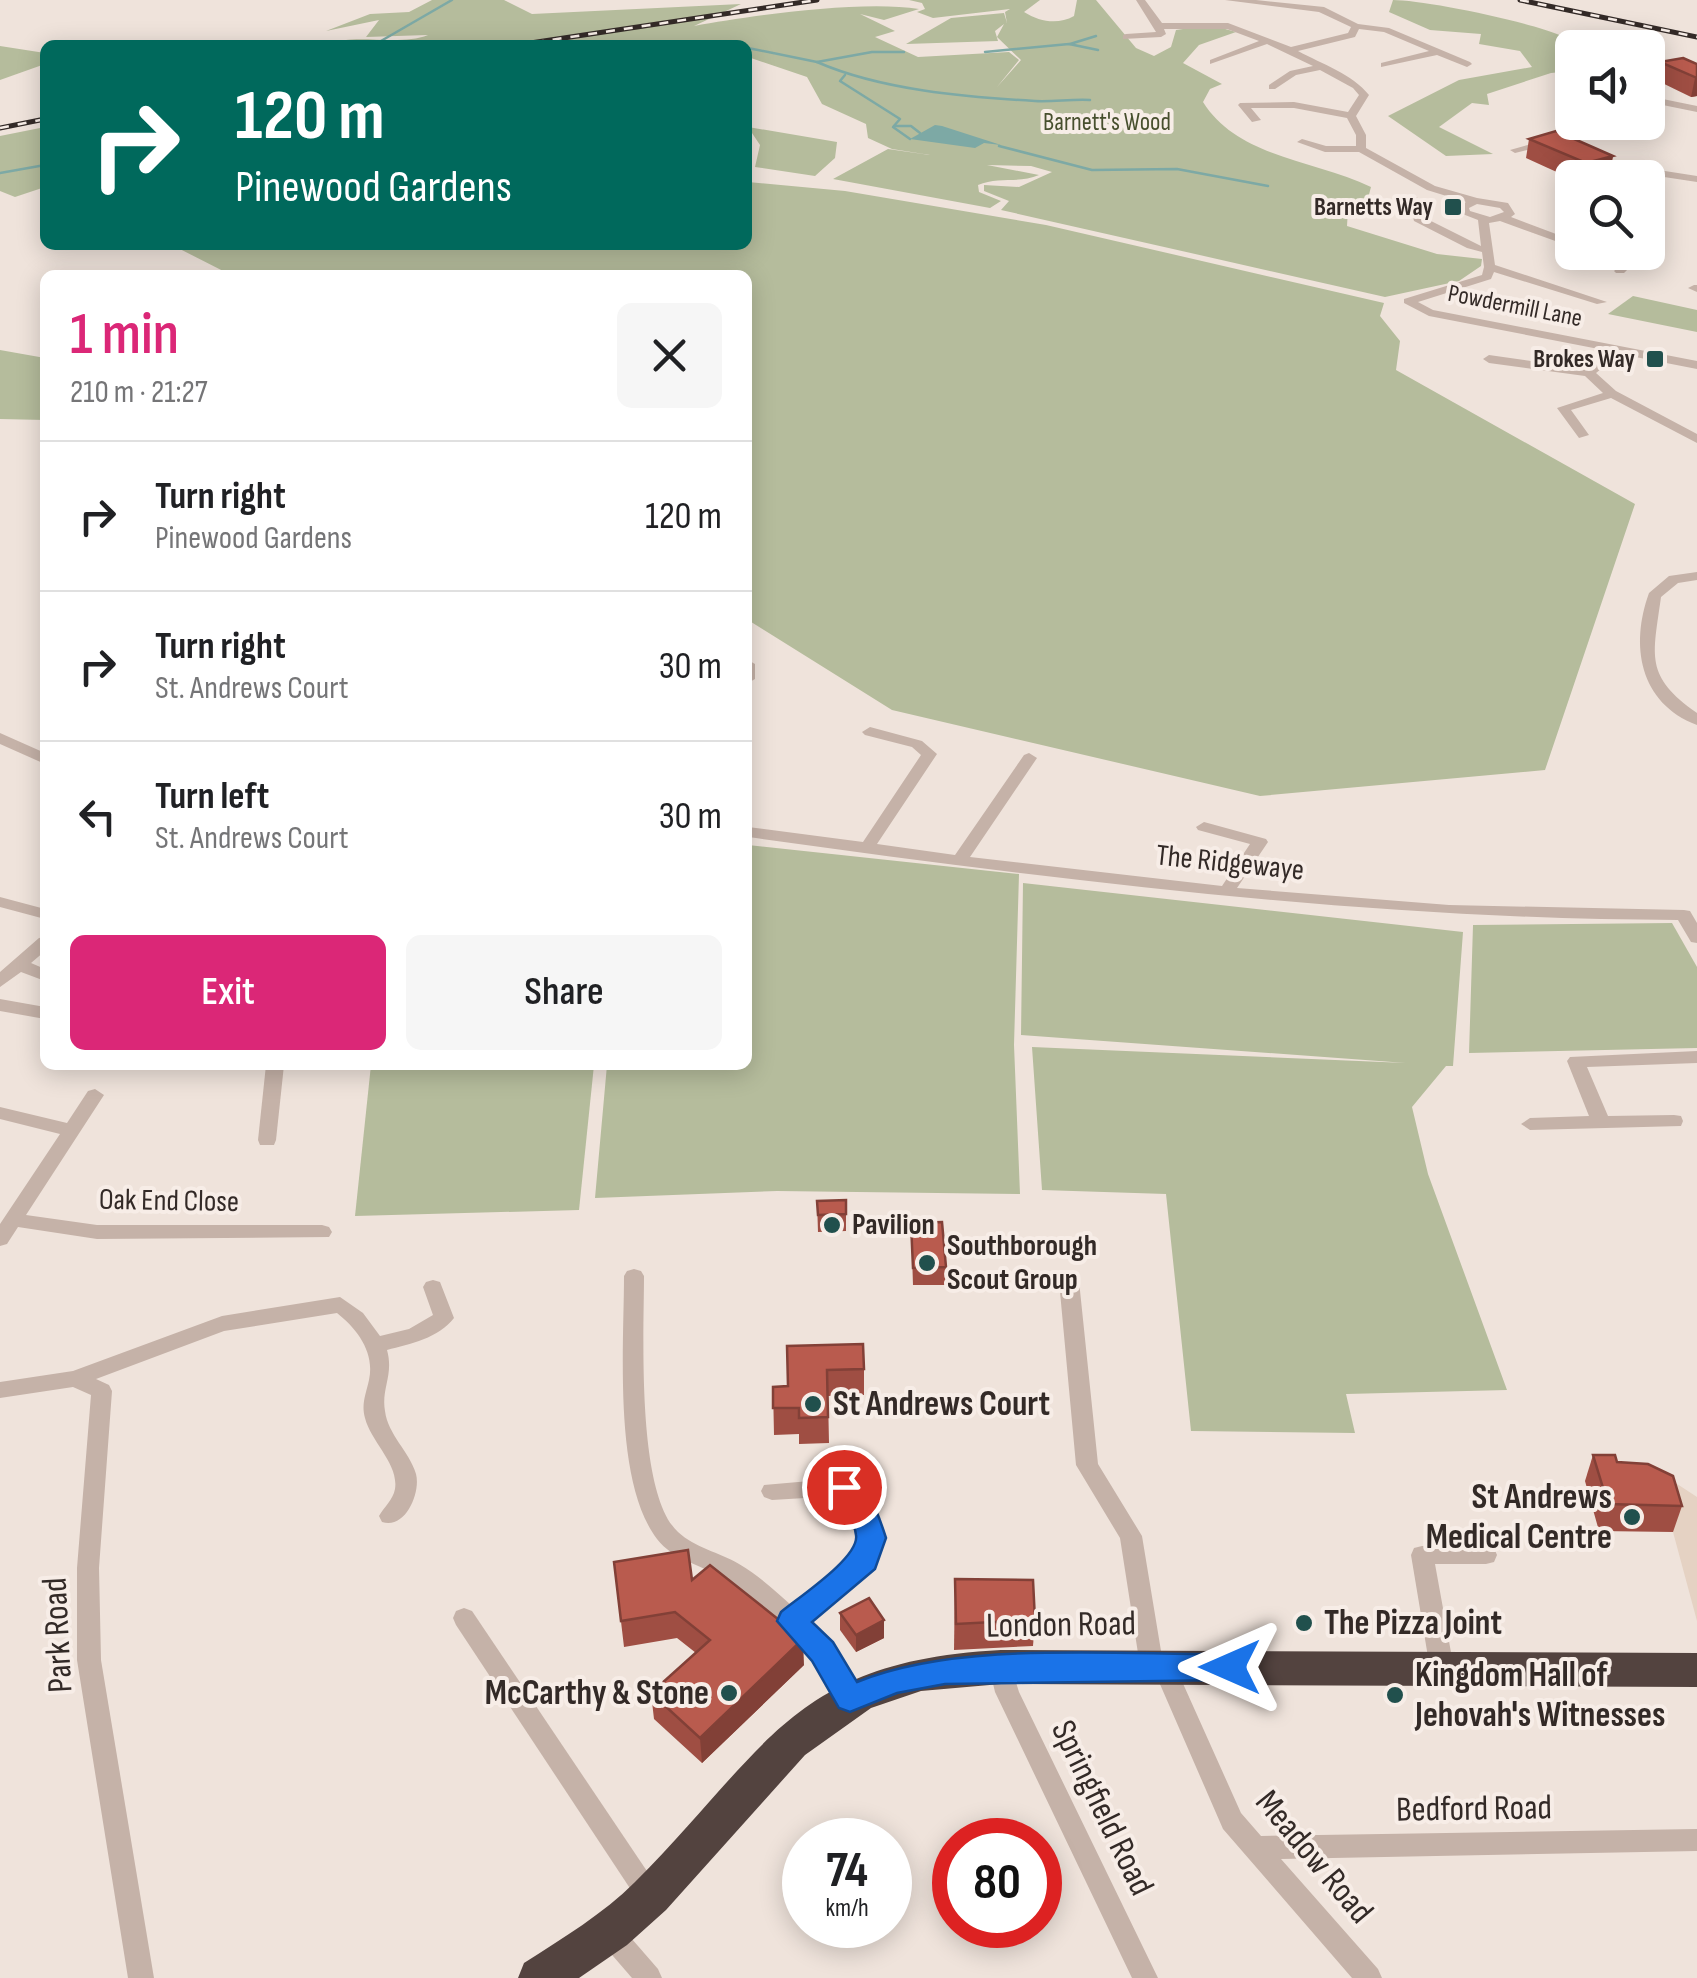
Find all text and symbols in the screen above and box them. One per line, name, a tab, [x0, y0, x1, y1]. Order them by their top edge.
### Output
map controls	[1555, 30, 1665, 270]
button: sound	[1555, 30, 1665, 140]
text: 120 m	[235, 75, 385, 159]
icon: right	[70, 80, 200, 210]
park label: Barnett's Wood	[1043, 107, 1171, 138]
text: Pinewood Gardens	[235, 160, 512, 215]
button: search	[1555, 160, 1665, 270]
place label: Barnetts Way	[1314, 192, 1434, 223]
marker: Barnetts Way	[1442, 196, 1464, 218]
street label: Powdermill Lane	[1445, 278, 1585, 334]
text: 1 min	[70, 299, 179, 371]
button: close	[617, 303, 722, 408]
place label: Brokes Way	[1533, 344, 1636, 375]
marker: Brokes Way	[1644, 348, 1666, 370]
text: 210 m · 21:27	[70, 373, 207, 412]
text: Turn right	[155, 474, 286, 519]
icon: right	[70, 489, 125, 544]
text: 120 m	[645, 494, 722, 539]
text: Pinewood Gardens	[155, 519, 352, 558]
text: Turn right	[155, 624, 286, 669]
icon: right	[70, 639, 125, 694]
text: 30 m	[659, 644, 722, 689]
text: St. Andrews Court	[155, 669, 349, 708]
text: Turn left	[155, 774, 269, 819]
icon: left	[70, 789, 125, 844]
text: 30 m	[659, 794, 722, 839]
text: St. Andrews Court	[155, 819, 349, 858]
street label: The Ridgewaye	[1154, 837, 1306, 889]
button: Exit	[70, 935, 386, 1050]
button: Share	[406, 935, 722, 1050]
street label: Oak End Close	[99, 1182, 239, 1220]
place label: Pavilion	[852, 1207, 935, 1243]
marker: Pavilion	[821, 1214, 843, 1236]
place label: Southborough Scout Group	[947, 1228, 1097, 1298]
marker: Southborough Scout Group	[916, 1252, 938, 1274]
place label: St Andrews Court	[833, 1383, 1050, 1426]
marker: St Andrews Court	[802, 1393, 824, 1415]
pin	[802, 1445, 887, 1530]
icon: arrive	[817, 1460, 872, 1515]
place label: St Andrews Medical Centre	[1426, 1476, 1612, 1559]
marker: St Andrews Medical Centre	[1621, 1506, 1643, 1528]
street label: Park Road	[34, 1576, 82, 1694]
street label: London Road	[986, 1602, 1136, 1648]
place label: The Pizza Joint	[1324, 1602, 1502, 1645]
marker: The Pizza Joint	[1293, 1612, 1315, 1634]
position arrow	[1178, 1615, 1282, 1719]
place label: Kingdom Hall of Jehovah's Witnesses	[1414, 1654, 1665, 1737]
place label: McCarthy & Stone	[485, 1672, 709, 1715]
marker: McCarthy & Stone	[718, 1682, 740, 1704]
marker: Kingdom Hall of Jehovah's Witnesses	[1384, 1684, 1406, 1706]
street label: Springfield Road	[1041, 1713, 1163, 1903]
street label: Meadow Road	[1246, 1782, 1382, 1932]
street label: Bedford Road	[1396, 1786, 1552, 1832]
speed limit sign: 80	[932, 1818, 1062, 1948]
text: 74	[826, 1841, 868, 1901]
text: km/h	[825, 1893, 869, 1924]

